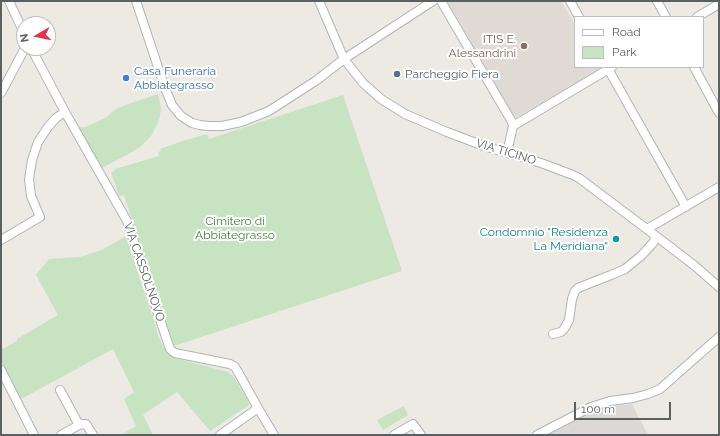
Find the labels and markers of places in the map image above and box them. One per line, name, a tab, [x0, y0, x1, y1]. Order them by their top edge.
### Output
place label: ITIS E. Alessandrini	[449, 32, 516, 60]
marker: ITIS E. Alessandrini	[519, 41, 529, 51]
place label: Casa Funeraria Abbiategrasso	[134, 64, 216, 92]
place label: Parcheggio Fiera	[405, 67, 499, 81]
marker: Parcheggio Fiera	[392, 69, 402, 79]
marker: Casa Funeraria Abbiategrasso	[121, 73, 131, 83]
place label: Condomnio "Residenza La Meridiana"	[480, 225, 608, 253]
marker: Condomnio "Residenza La Meridiana"	[611, 234, 621, 244]

